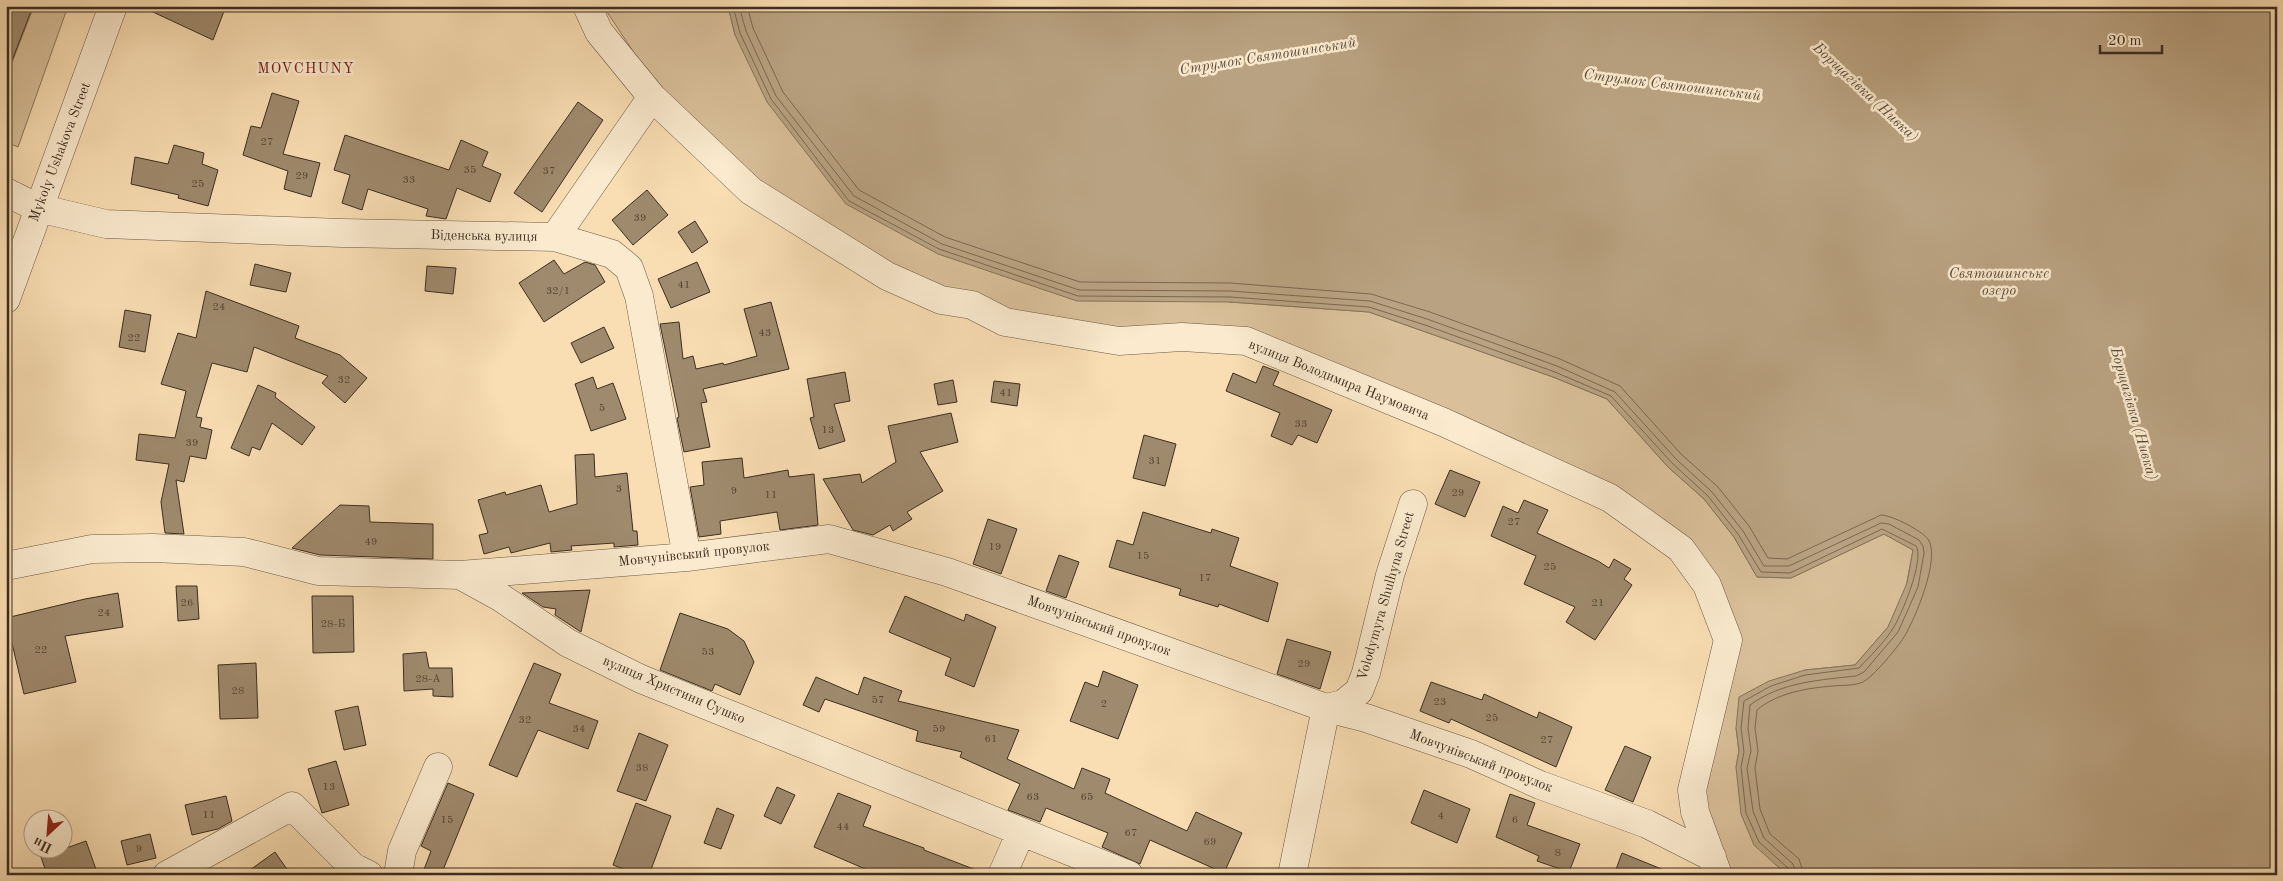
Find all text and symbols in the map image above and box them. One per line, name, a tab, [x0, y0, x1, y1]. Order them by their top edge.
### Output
scale bar	[2100, 22, 2163, 54]
text: 20 m	[2108, 34, 2142, 49]
water label: Струмок Святошинський	[1179, 36, 1358, 78]
water label: Борщагівка (Нивка)	[1809, 39, 1921, 145]
district label: MOVCHUNY	[257, 62, 355, 77]
water label: Струмок Святошинський	[1582, 68, 1762, 104]
street label: Mykoly Ushakova Street	[27, 80, 93, 224]
house number: 27	[261, 137, 273, 148]
house number: 35	[464, 165, 476, 176]
house number: 37	[543, 166, 555, 177]
house number: 29	[296, 171, 308, 182]
house number: 33	[403, 175, 415, 186]
house number: 25	[192, 179, 204, 190]
house number: 39	[634, 213, 646, 224]
street label: Віденська вулиця	[430, 228, 538, 244]
water label: Святошинське озеро	[1949, 267, 2049, 299]
house number: 41	[678, 280, 690, 291]
house number: 32/1	[546, 286, 570, 297]
house number: 24	[213, 302, 225, 313]
house number: 43	[759, 328, 771, 339]
house number: 22	[128, 333, 140, 344]
street label: вулиця Володимира Наумовича	[1247, 337, 1431, 423]
water label: Борщагівка (Нивка)	[2107, 345, 2160, 482]
house number: 32	[338, 375, 350, 386]
house number: 41	[1000, 388, 1012, 399]
house number: 5	[599, 403, 605, 414]
house number: 33	[1295, 419, 1307, 430]
house number: 13	[822, 425, 834, 436]
house number: 39	[186, 438, 198, 449]
house number: 31	[1149, 456, 1161, 467]
house number: 3	[616, 484, 622, 495]
house number: 9	[731, 486, 737, 497]
house number: 29	[1452, 488, 1464, 499]
house number: 11	[765, 490, 777, 501]
street label: Volodymyra Shulhyna Street	[1355, 510, 1417, 682]
house number: 27	[1508, 517, 1520, 528]
house number: 49	[365, 537, 377, 548]
street label: Мовчунівський провулок	[618, 539, 770, 569]
house number: 19	[989, 542, 1001, 553]
house number: 15	[1137, 551, 1149, 562]
house number: 25	[1544, 562, 1556, 573]
house number: 17	[1199, 573, 1211, 584]
street label: Мовчунівський провулок	[1025, 593, 1173, 659]
house number: 26	[181, 598, 193, 609]
house number: 21	[1592, 598, 1604, 609]
house number: 24	[98, 608, 110, 619]
house number: 28-Б	[321, 619, 346, 630]
house number: 22	[35, 645, 47, 656]
house number: 53	[702, 647, 714, 658]
street label: вулиця Христини Сушко	[601, 654, 747, 726]
house number: 29	[1298, 659, 1310, 670]
house number: 28-А	[415, 674, 441, 685]
house number: 28	[232, 686, 244, 697]
house number: 57	[872, 695, 884, 706]
house number: 23	[1434, 697, 1446, 708]
house number: 2	[1101, 699, 1107, 710]
house number: 25	[1486, 713, 1498, 724]
house number: 32	[519, 715, 531, 726]
house number: 34	[573, 724, 585, 735]
house number: 59	[933, 724, 945, 735]
street label: Мовчунівський провулок	[1407, 727, 1555, 795]
house number: 61	[985, 734, 997, 745]
house number: 27	[1541, 735, 1553, 746]
house number: 38	[636, 763, 648, 774]
house number: 13	[323, 782, 335, 793]
house number: 63	[1027, 792, 1039, 803]
house number: 65	[1081, 792, 1093, 803]
north arrow	[22, 808, 72, 858]
house number: 11	[203, 810, 215, 821]
house number: 4	[1438, 811, 1444, 822]
house number: 15	[441, 815, 453, 826]
house number: 6	[1512, 815, 1518, 826]
house number: 44	[837, 822, 849, 833]
house number: 67	[1125, 828, 1137, 839]
text: Пн	[31, 834, 54, 855]
house number: 69	[1204, 837, 1216, 848]
house number: 9	[136, 844, 142, 855]
house number: 8	[1555, 848, 1561, 859]

